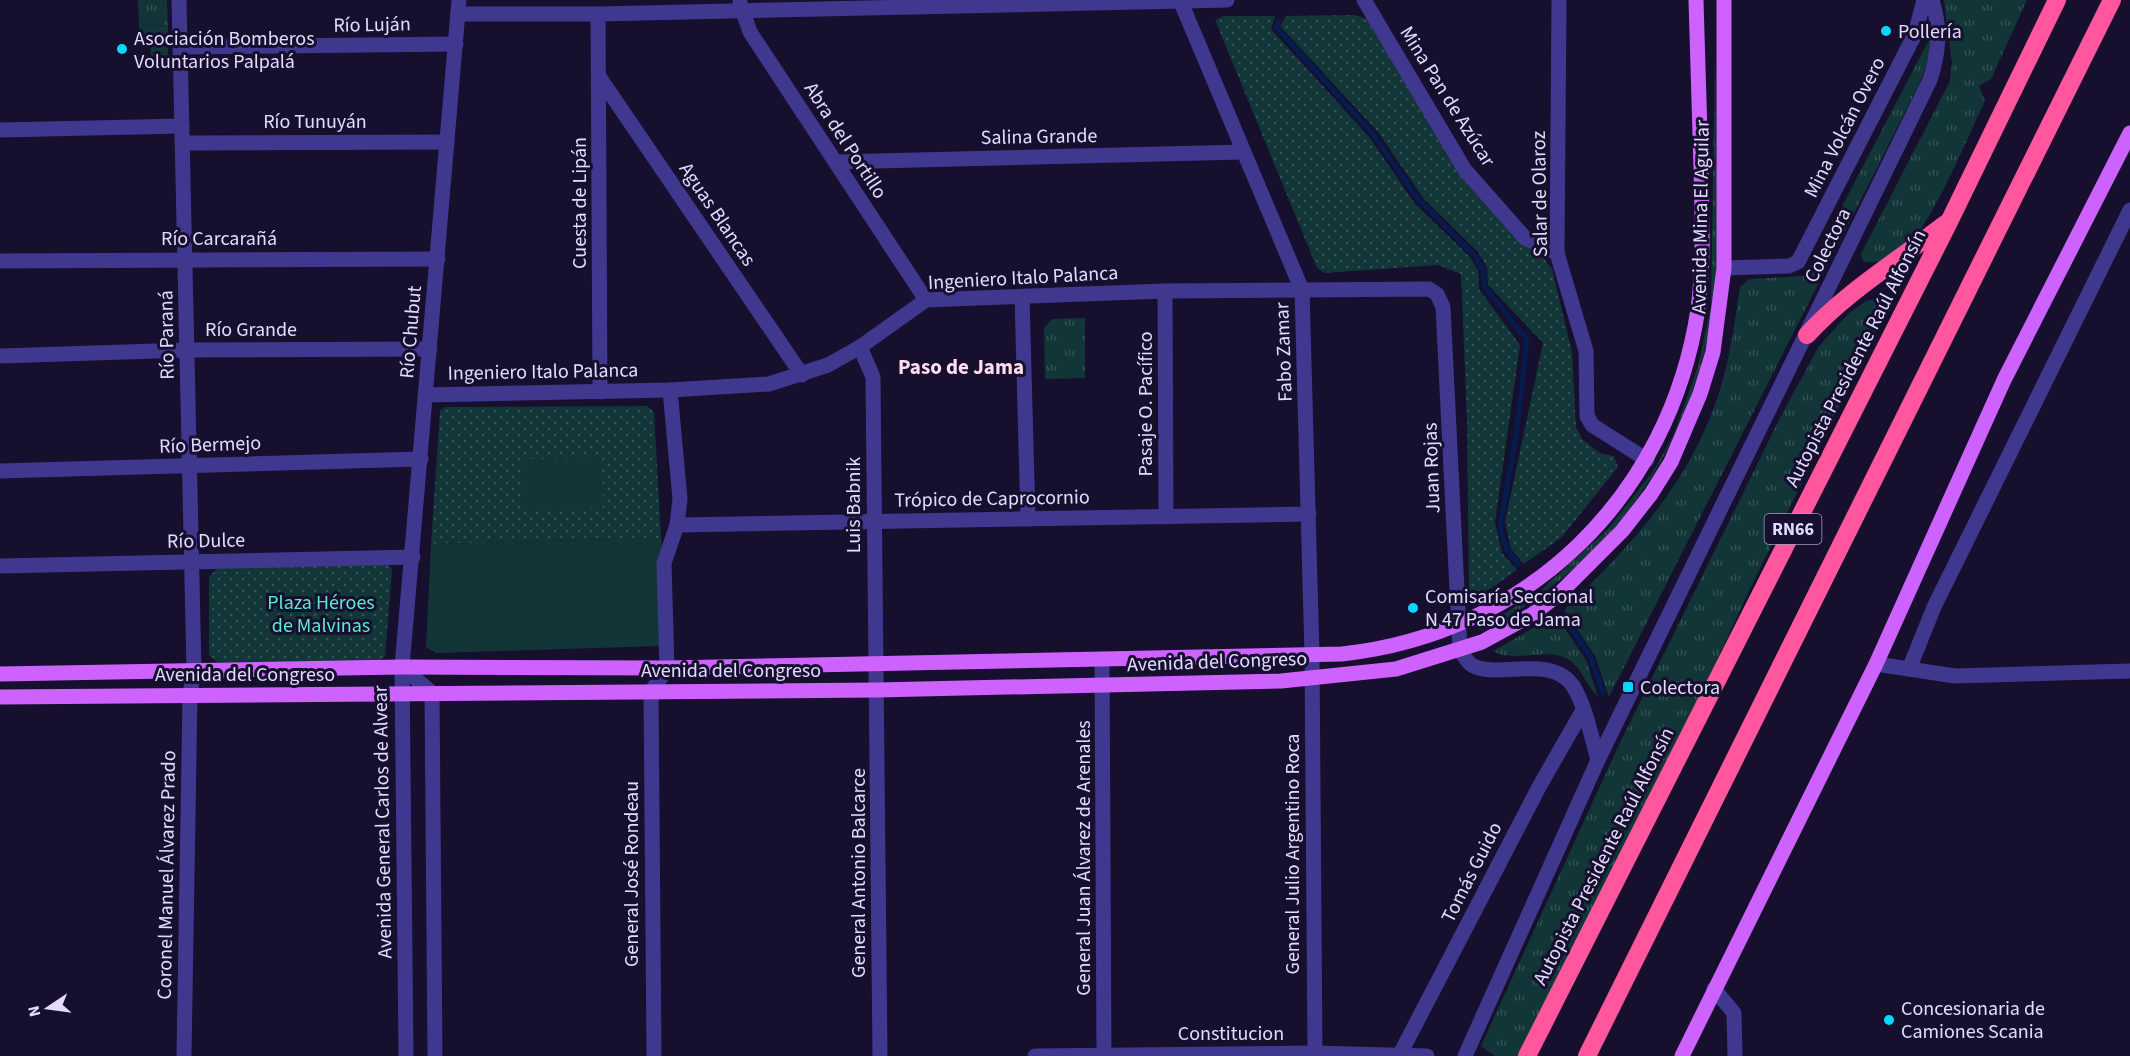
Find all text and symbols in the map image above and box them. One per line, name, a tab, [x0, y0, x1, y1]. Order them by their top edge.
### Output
street label: Río Luján	[333, 10, 411, 40]
place label: Pollería	[1898, 18, 1962, 46]
street label: Mina Pan de Azúcar	[1393, 21, 1502, 172]
marker: Pollería	[1879, 24, 1893, 38]
place label: Asociación Bomberos Voluntarios Palpalá	[134, 25, 315, 76]
marker: Asociación Bomberos Voluntarios Palpalá	[115, 42, 129, 56]
street label: Mina Volcán Overo	[1797, 52, 1892, 203]
street label: Abra del Portillo	[797, 77, 893, 204]
street label: Río Tunuyán	[263, 108, 367, 136]
street label: Avenida Mina El Aguilar	[1685, 120, 1717, 314]
street label: Salina Grande	[980, 122, 1098, 152]
street label: Salar de Olaroz	[1525, 131, 1555, 257]
street label: Cuesta de Lipán	[566, 137, 594, 269]
street label: Aguas Blancas	[672, 157, 762, 272]
street label: Colectora	[1798, 203, 1858, 288]
street label: Río Carcarañá	[161, 225, 277, 253]
street label: Autopista Presidente Raúl Alfonsín	[1778, 225, 1933, 492]
street label: Ingeniero Italo Palanca	[927, 259, 1119, 297]
street label: Río Chubut	[393, 284, 429, 380]
street label: Río Paraná	[152, 290, 182, 380]
street label: Fabo Zamar	[1268, 302, 1300, 402]
street label: Río Grande	[205, 316, 297, 344]
street label: Pasaje O. Pacífico	[1132, 331, 1160, 477]
district label: Paso de Jama	[898, 352, 1024, 382]
street label: Ingeniero Italo Palanca	[447, 356, 639, 388]
street label: Juan Rojas	[1416, 422, 1448, 514]
street label: Río Bermejo	[159, 429, 262, 461]
street label: Luis Babnik	[840, 457, 868, 553]
street label: Trópico de Caprocornio	[894, 483, 1090, 515]
road number: RN66	[1764, 514, 1822, 544]
street label: Río Dulce	[167, 526, 245, 556]
place label: Comisaría Seccional N 47 Paso de Jama	[1425, 583, 1593, 634]
park label: Plaza Héroes de Malvinas	[267, 589, 375, 640]
marker: Comisaría Seccional N 47 Paso de Jama	[1406, 601, 1420, 615]
street label: Avenida del Congreso	[1126, 645, 1308, 679]
street label: Avenida del Congreso	[641, 657, 821, 685]
street label: Avenida del Congreso	[155, 661, 335, 689]
place label: Colectora	[1640, 674, 1720, 702]
marker: Colectora	[1621, 680, 1635, 694]
street label: Avenida General Carlos de Alvear	[367, 685, 399, 959]
street label: General Juan Álvarez de Arenales	[1070, 720, 1098, 996]
street label: Autopista Presidente Raúl Alfonsín	[1526, 723, 1681, 990]
street label: General Julio Argentino Roca	[1279, 734, 1307, 974]
street label: Coronel Manuel Álvarez Prado	[151, 750, 183, 1000]
street label: General Antonio Balcarce	[845, 768, 873, 978]
street label: General José Rondeau	[618, 781, 646, 967]
street label: Tomás Guido	[1435, 817, 1509, 928]
north arrow	[18, 978, 78, 1038]
place label: Concesionaria de Camiones Scania	[1901, 995, 2045, 1046]
text: N	[22, 1003, 46, 1019]
marker: Concesionaria de Camiones Scania	[1882, 1013, 1896, 1027]
street label: Constitucion	[1178, 1020, 1284, 1048]

